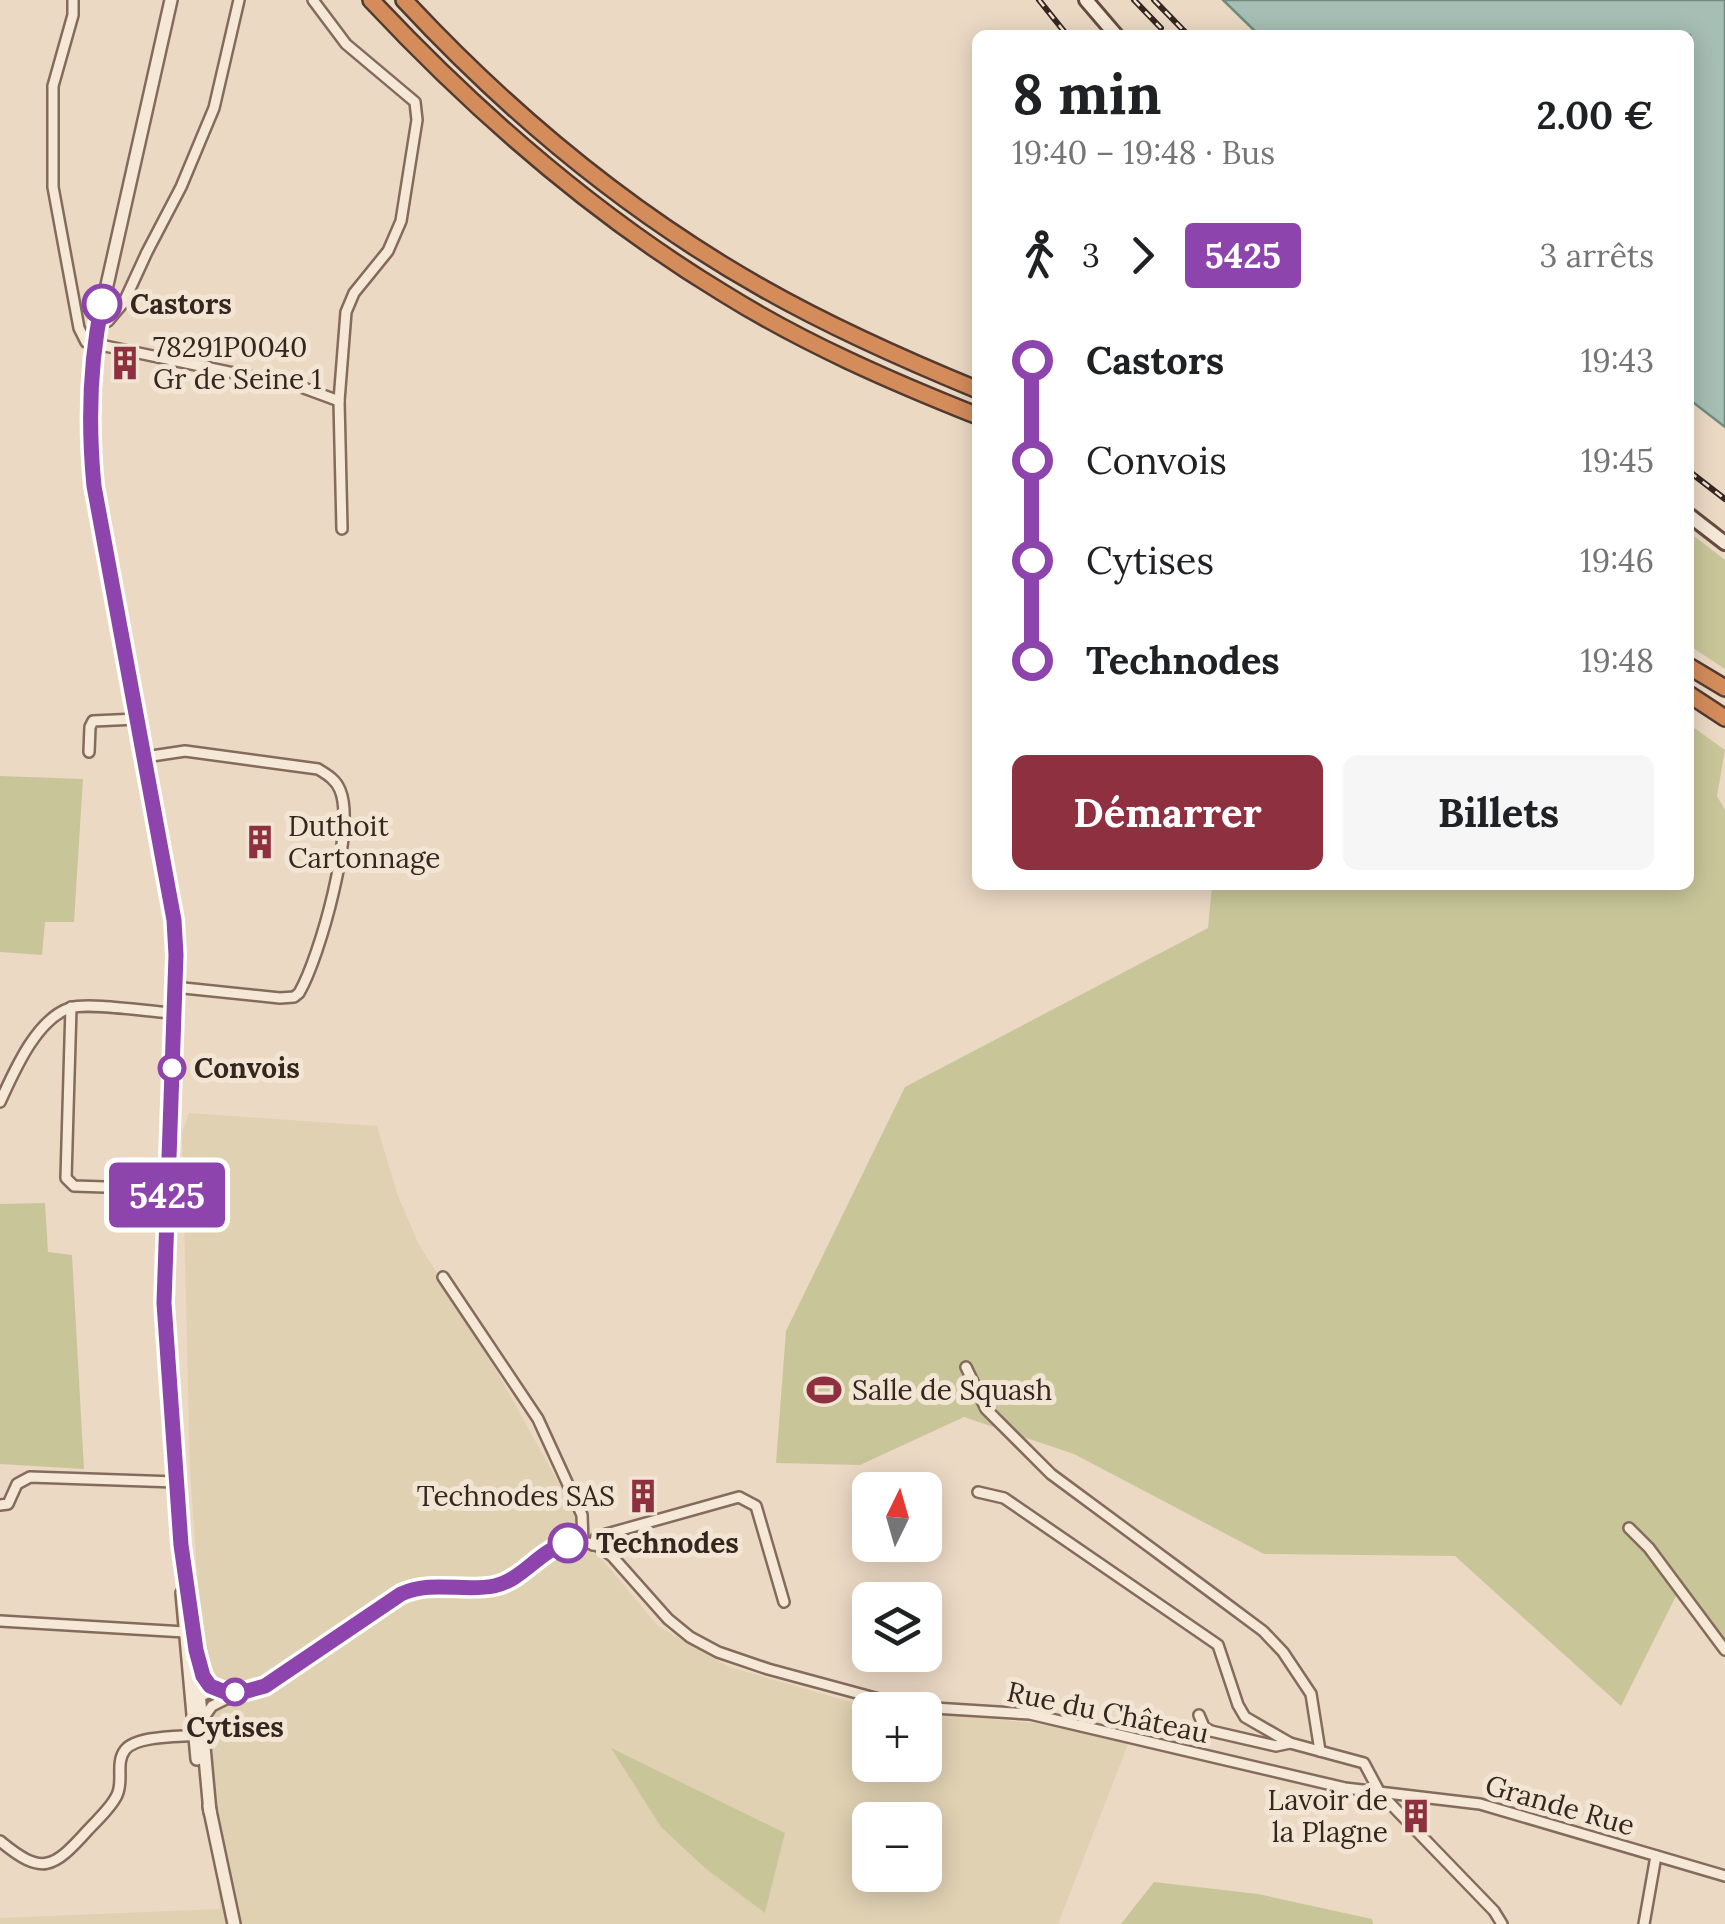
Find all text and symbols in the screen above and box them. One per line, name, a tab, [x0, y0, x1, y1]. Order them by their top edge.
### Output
text: 8 min	[1012, 59, 1162, 129]
text: 2.00 €	[1536, 91, 1654, 139]
text: 19:40 – 19:48 · Bus	[1012, 132, 1275, 173]
icon: walk	[1012, 228, 1067, 283]
icon: forward	[1115, 228, 1170, 283]
text: 5425	[1205, 233, 1281, 278]
text: 3	[1082, 235, 1100, 276]
text: 3 arrêts	[1539, 235, 1654, 276]
marker: Castors	[83, 285, 121, 323]
place label: Castors	[130, 286, 232, 322]
place label: 78291P0040 Gr de Seine 1	[153, 329, 322, 397]
text: Castors	[1086, 336, 1224, 384]
text: 19:43	[1581, 340, 1654, 381]
building icon: 78291P0040 Gr de Seine 1	[106, 344, 144, 382]
text: Convois	[1086, 436, 1227, 484]
text: 19:45	[1581, 440, 1654, 481]
text: Cytises	[1086, 536, 1214, 584]
text: 19:46	[1580, 540, 1654, 581]
text: Technodes	[1086, 636, 1280, 684]
text: 19:48	[1581, 640, 1654, 681]
button: Démarrer	[1012, 755, 1323, 870]
button: Billets	[1343, 755, 1654, 870]
place label: Duthoit Cartonnage	[288, 808, 441, 876]
building icon: Duthoit Cartonnage	[241, 823, 279, 861]
place label: Convois	[194, 1050, 300, 1086]
marker: Convois	[159, 1055, 185, 1081]
line badge: 5425	[97, 1162, 237, 1228]
text: 5425	[129, 1173, 205, 1218]
sports icon: Salle de Squash	[805, 1371, 843, 1409]
place label: Salle de Squash	[852, 1372, 1052, 1408]
north arrow	[852, 1472, 942, 1562]
map controls	[852, 1472, 942, 1892]
building icon: Technodes SAS	[624, 1477, 662, 1515]
place label: Technodes SAS	[417, 1478, 615, 1514]
marker: Technodes	[549, 1524, 587, 1562]
place label: Technodes	[596, 1525, 739, 1561]
button: layers	[852, 1582, 942, 1672]
street label: Rue du Château	[1004, 1673, 1212, 1751]
marker: Cytises	[222, 1679, 248, 1705]
button: +	[852, 1692, 942, 1782]
place label: Cytises	[186, 1709, 284, 1745]
street label: Grande Rue	[1481, 1767, 1639, 1843]
place label: Lavoir de la Plagne	[1267, 1782, 1388, 1850]
building icon: Lavoir de la Plagne	[1397, 1797, 1435, 1835]
button: −	[852, 1802, 942, 1892]

